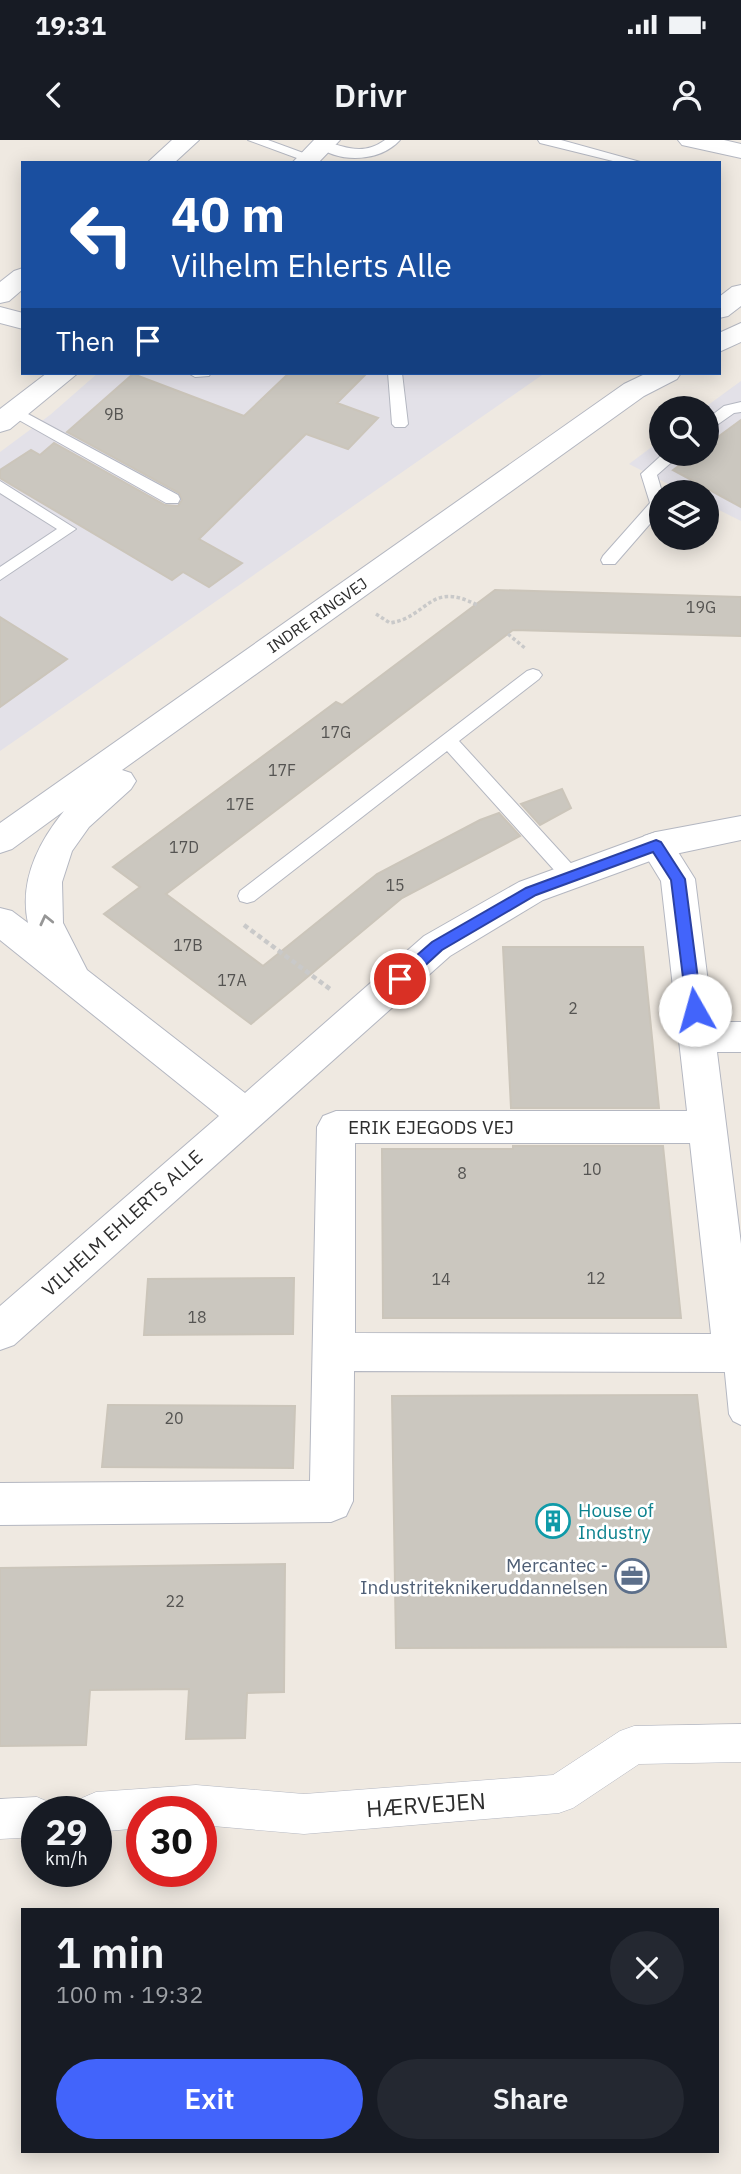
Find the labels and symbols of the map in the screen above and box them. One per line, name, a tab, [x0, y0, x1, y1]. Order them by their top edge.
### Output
house number: 9B	[104, 404, 124, 424]
street label: INDRE RINGVEJ	[263, 573, 371, 657]
house number: 19G	[686, 597, 716, 617]
house number: 17G	[321, 722, 351, 742]
house number: 17F	[268, 760, 296, 780]
house number: 17E	[226, 794, 254, 814]
house number: 17D	[169, 837, 199, 857]
house number: 15	[385, 875, 405, 895]
one-way arrow	[40, 914, 55, 926]
house number: 17B	[173, 935, 203, 955]
pin	[370, 949, 430, 1009]
house number: 17A	[217, 970, 247, 990]
position arrow	[658, 973, 732, 1047]
house number: 2	[568, 998, 578, 1018]
street label: ERIK EJEGODS VEJ	[348, 1115, 514, 1139]
street label: VILHELM EHLERTS ALLE	[37, 1145, 207, 1301]
house number: 10	[582, 1159, 602, 1179]
house number: 8	[457, 1163, 467, 1183]
house number: 12	[586, 1268, 606, 1288]
house number: 14	[431, 1269, 451, 1289]
house number: 18	[187, 1307, 207, 1327]
house number: 20	[164, 1408, 184, 1428]
place label: House of Industry	[578, 1498, 654, 1544]
building icon: House of Industry	[534, 1502, 572, 1540]
place label: Mercantec - Industriteknikeruddannelsen	[360, 1553, 608, 1599]
office icon: Mercantec - Industriteknikeruddannelsen	[613, 1557, 651, 1595]
house number: 22	[165, 1591, 185, 1611]
street label: HÆRVEJEN	[365, 1785, 487, 1823]
speed limit sign: 30	[126, 1796, 217, 1887]

